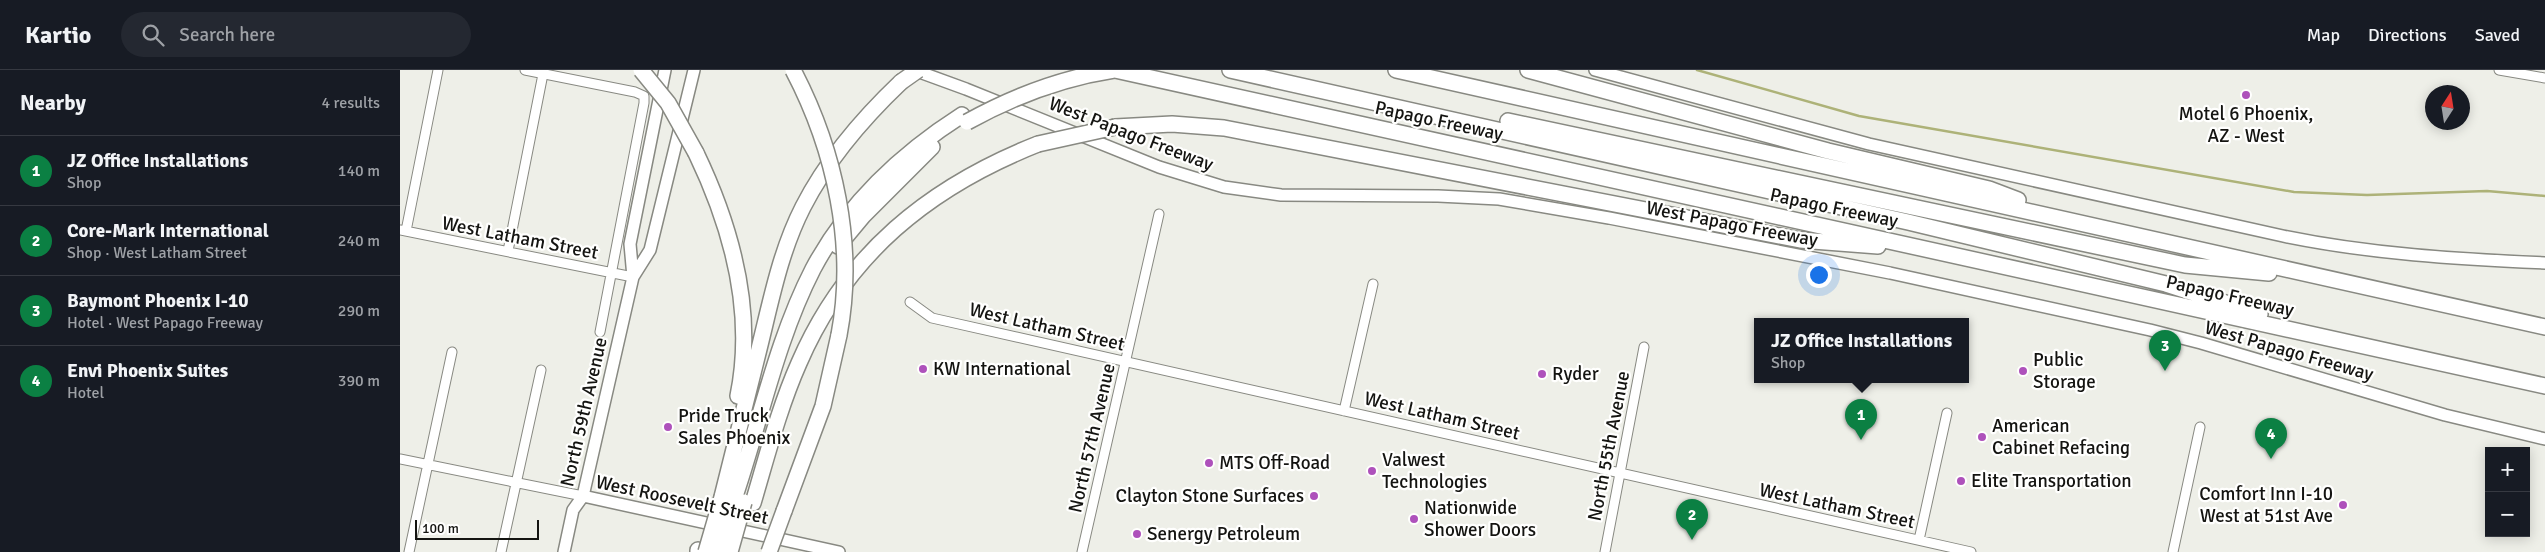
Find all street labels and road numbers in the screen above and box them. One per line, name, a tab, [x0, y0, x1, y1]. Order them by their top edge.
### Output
street label: West Papago Freeway	[1045, 92, 1217, 177]
street label: Papago Freeway	[1373, 96, 1505, 146]
street label: Papago Freeway	[1768, 183, 1900, 233]
street label: West Papago Freeway	[1644, 196, 1820, 252]
street label: West Latham Street	[440, 211, 601, 265]
street label: Papago Freeway	[2164, 270, 2296, 322]
street label: West Latham Street	[967, 297, 1127, 357]
street label: West Papago Freeway	[2202, 315, 2376, 387]
street label: North 59th Avenue	[555, 335, 613, 489]
street label: North 57th Avenue	[1063, 361, 1121, 515]
street label: North 55th Avenue	[1583, 369, 1635, 523]
street label: West Latham Street	[1362, 386, 1522, 446]
street label: West Roosevelt Street	[593, 470, 771, 530]
street label: West Latham Street	[1757, 478, 1917, 534]

